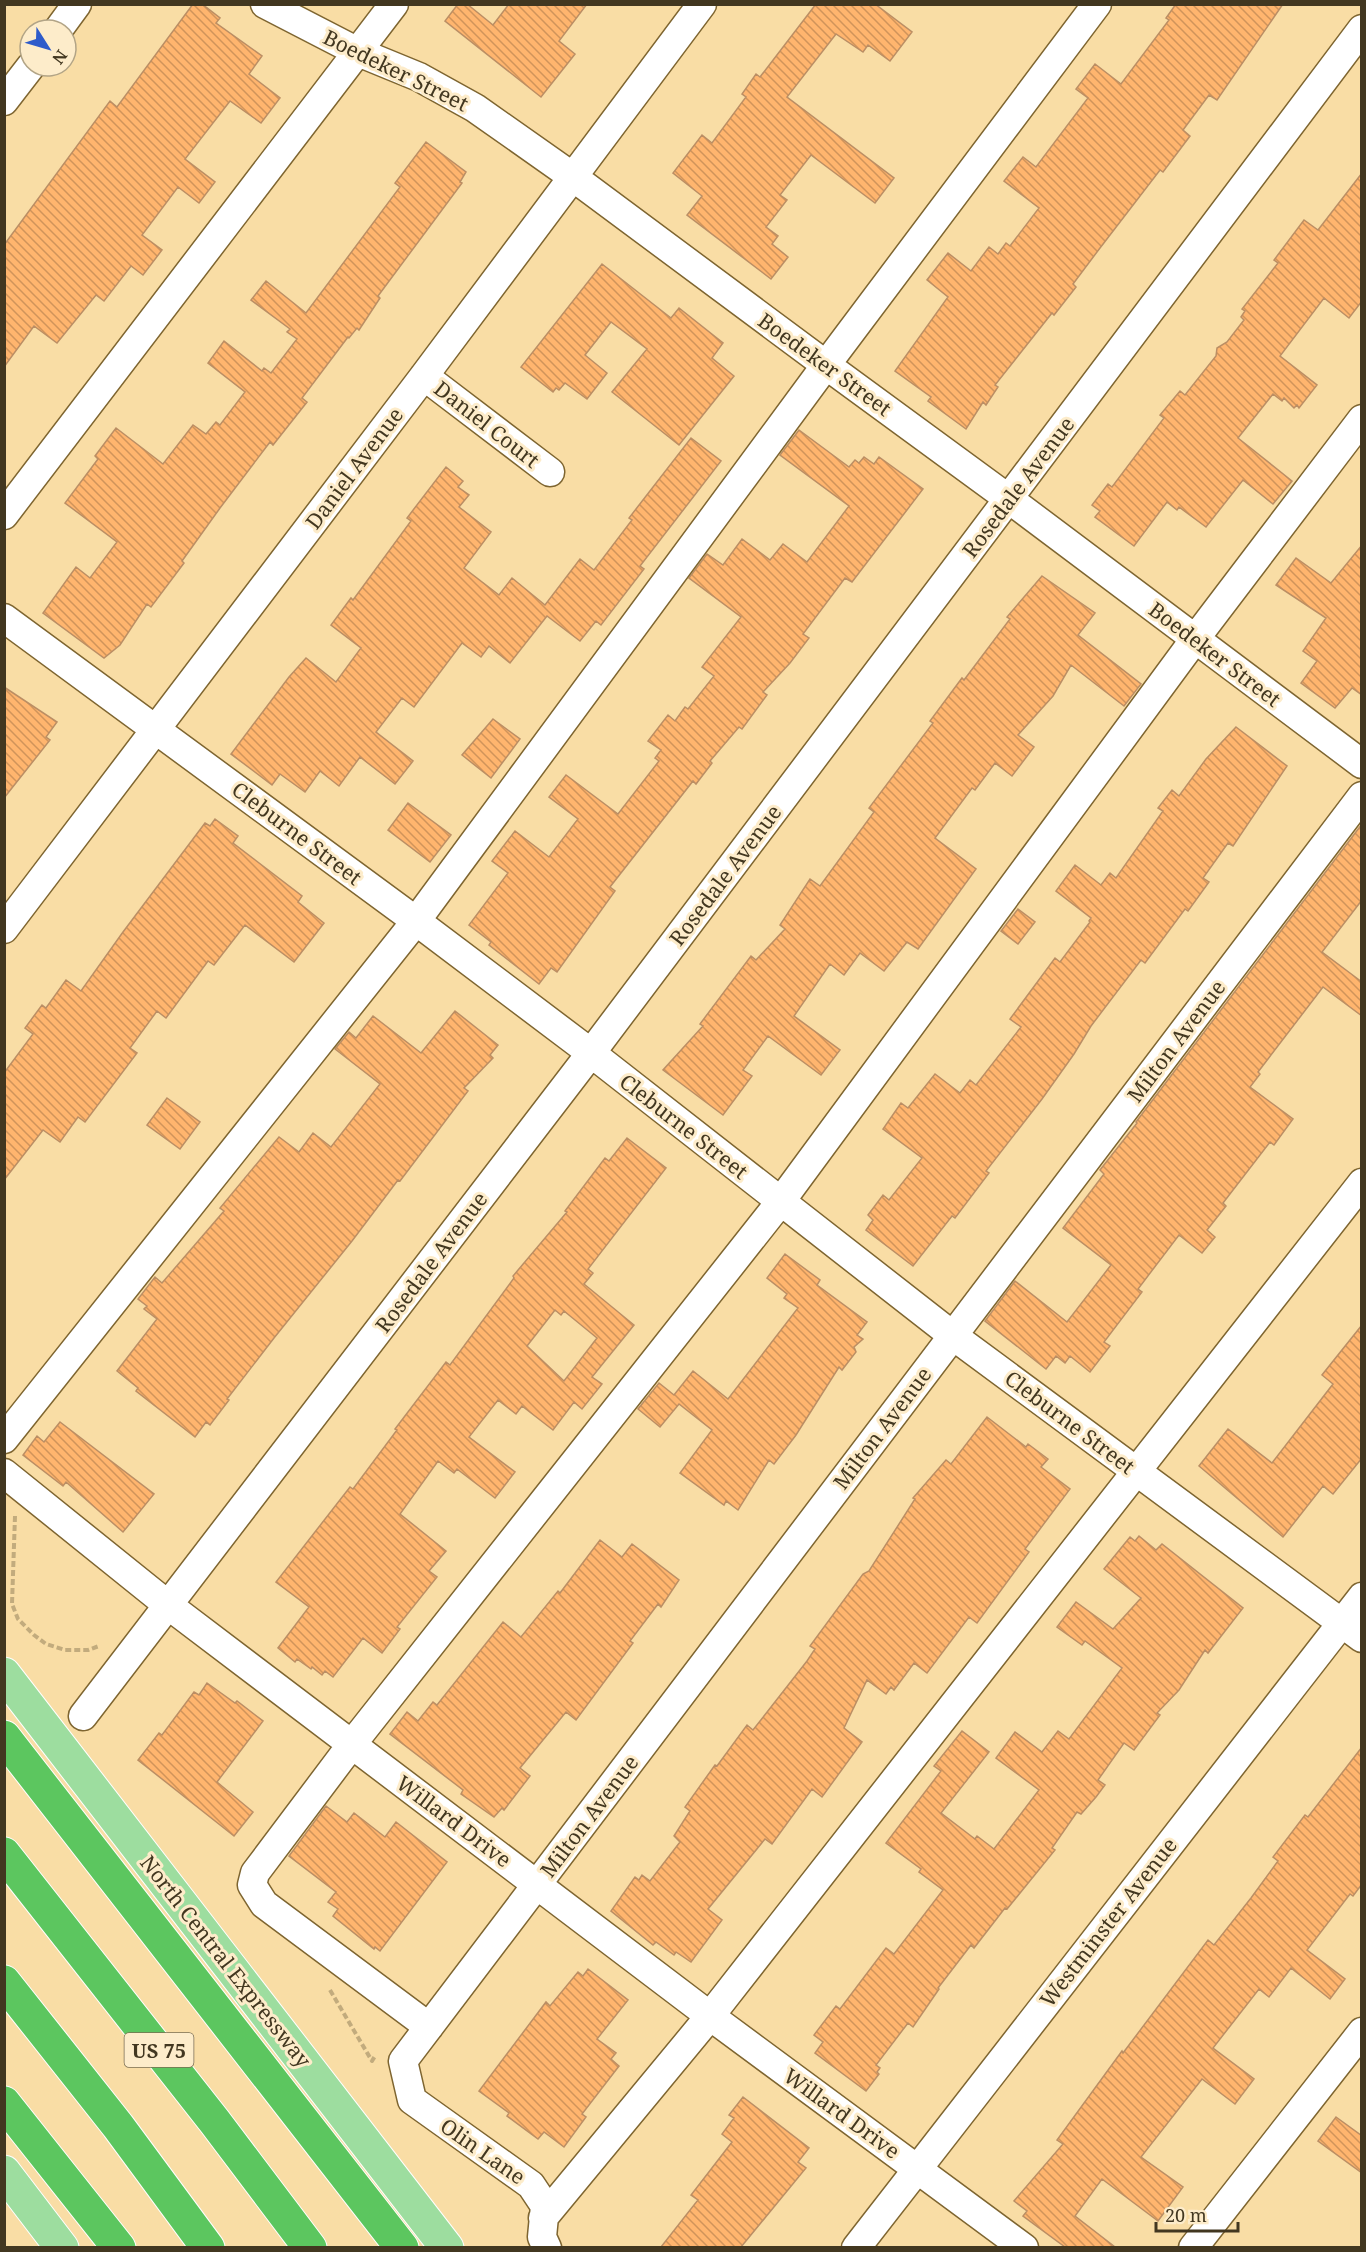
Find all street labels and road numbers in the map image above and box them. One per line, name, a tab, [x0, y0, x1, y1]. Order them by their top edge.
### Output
street label: Boedeker Street	[319, 23, 473, 117]
street label: Boedeker Street	[753, 306, 897, 422]
street label: Daniel Court	[429, 374, 545, 474]
street label: Daniel Avenue	[299, 401, 409, 535]
street label: Rosedale Avenue	[956, 411, 1080, 563]
street label: Boedeker Street	[1143, 595, 1287, 713]
street label: Cleburne Street	[226, 775, 368, 891]
street label: Rosedale Avenue	[663, 799, 787, 951]
street label: Milton Avenue	[1121, 974, 1231, 1108]
street label: Cleburne Street	[614, 1067, 754, 1185]
street label: Rosedale Avenue	[369, 1186, 493, 1338]
street label: Milton Avenue	[827, 1361, 937, 1495]
street label: Cleburne Street	[999, 1364, 1141, 1480]
street label: Milton Avenue	[534, 1749, 644, 1883]
street label: Willard Drive	[391, 1769, 517, 1873]
street label: Westminster Avenue	[1033, 1832, 1183, 2012]
street label: North Central Expressway	[134, 1849, 318, 2073]
road number: US 75	[124, 2033, 194, 2067]
street label: Willard Drive	[778, 2061, 906, 2165]
street label: Olin Lane	[435, 2112, 531, 2190]

